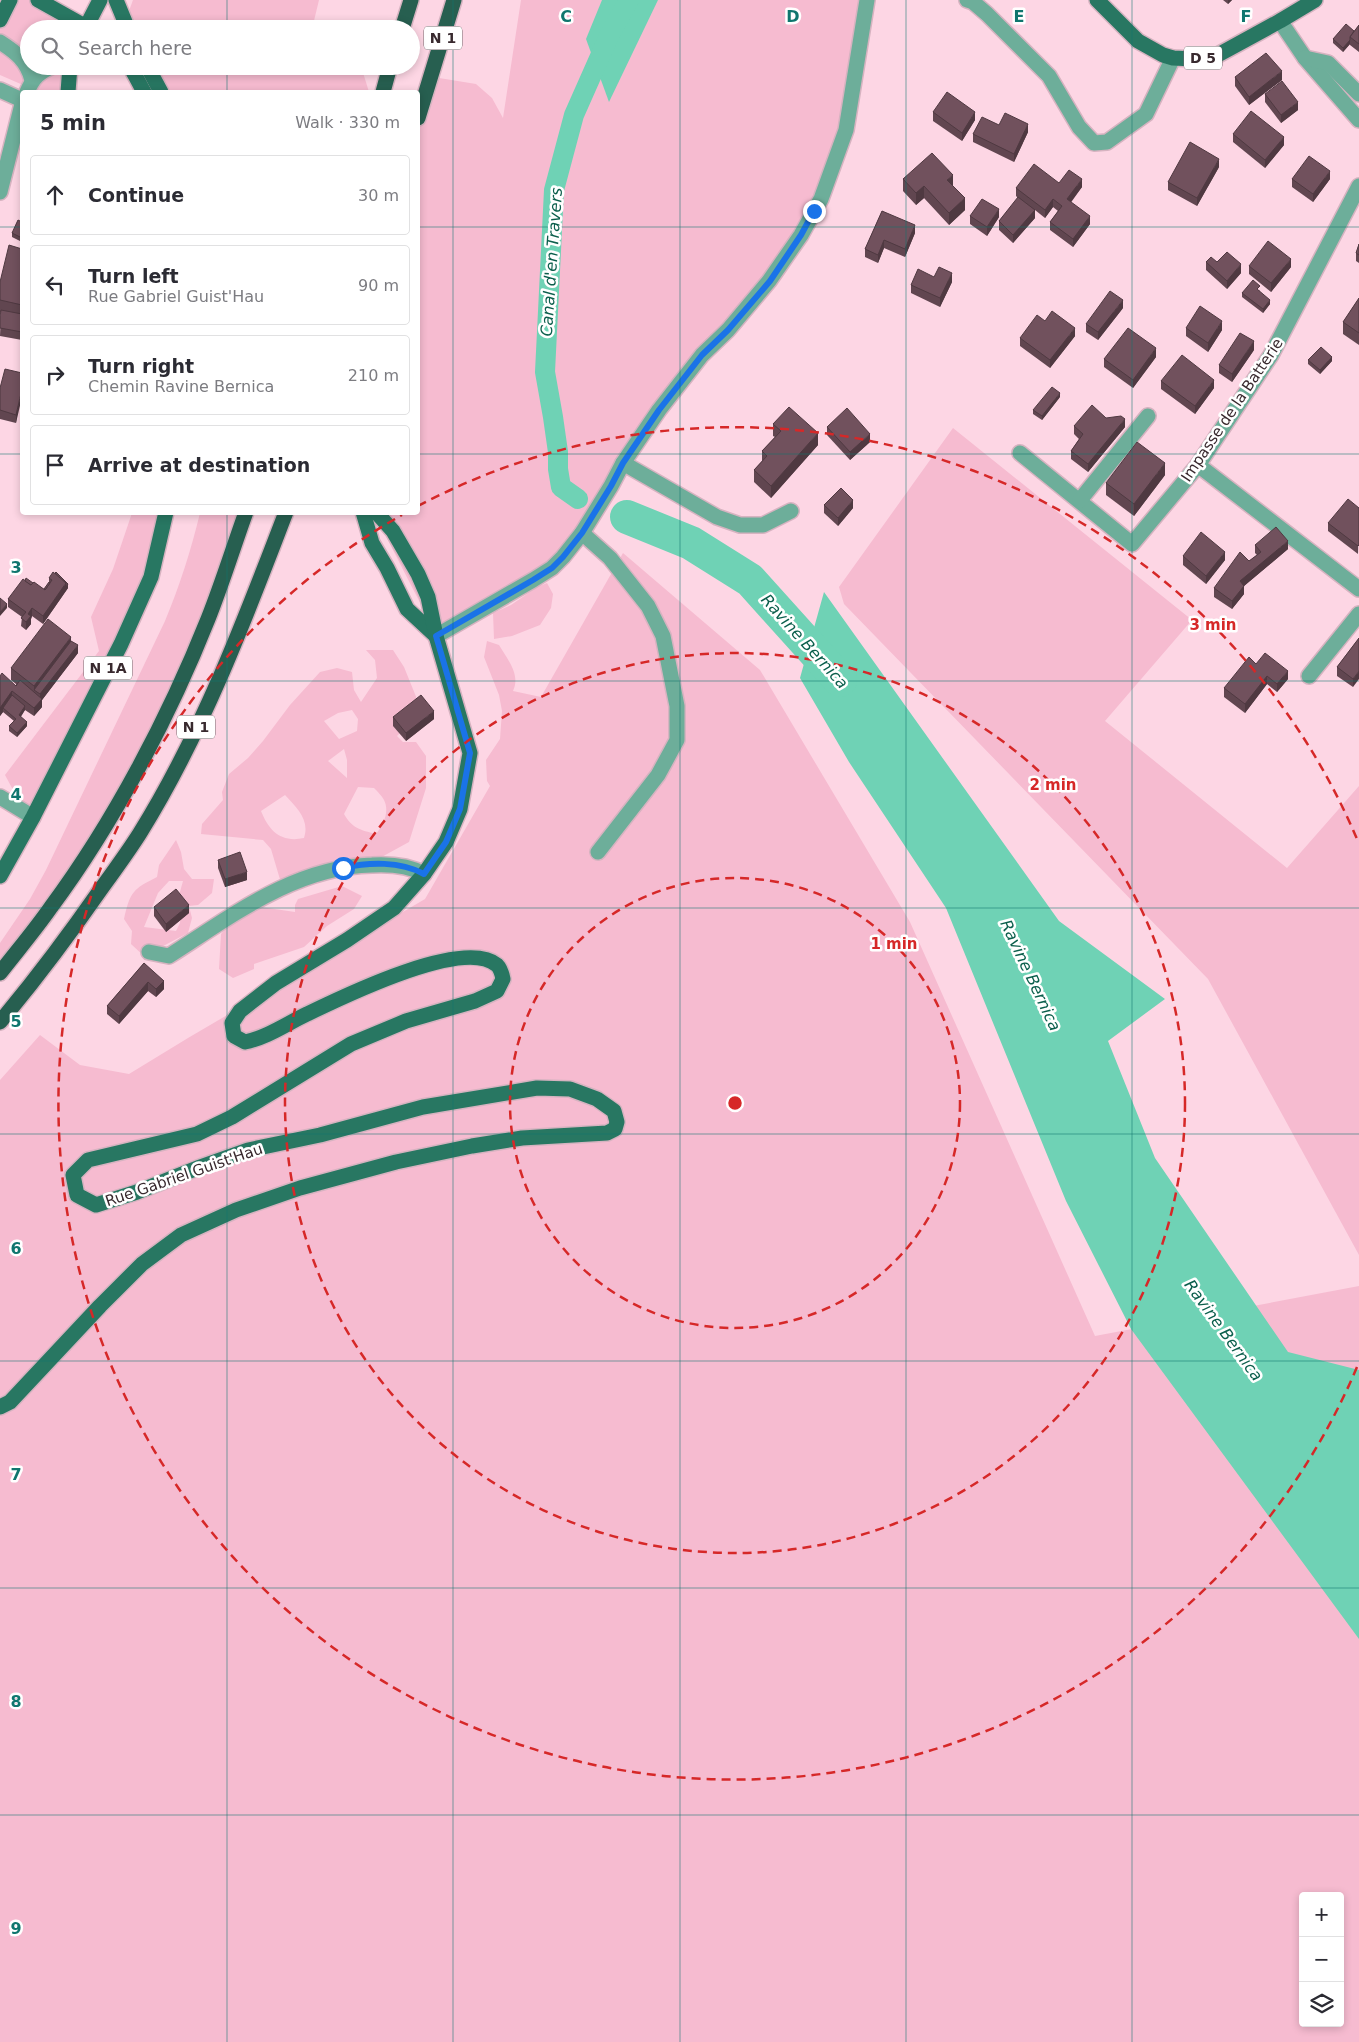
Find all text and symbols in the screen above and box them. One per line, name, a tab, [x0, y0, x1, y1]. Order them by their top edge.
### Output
text: C	[560, 7, 572, 26]
text: D	[786, 7, 800, 26]
text: E	[1014, 7, 1024, 26]
text: F	[1241, 7, 1251, 26]
search box	[20, 20, 420, 75]
road number: N 1	[424, 26, 462, 49]
icon: search	[38, 34, 66, 62]
text: Search here	[78, 37, 192, 59]
road number: D 5	[1184, 46, 1222, 70]
text: 5 min	[40, 111, 106, 135]
text: Walk · 330 m	[295, 113, 400, 132]
icon: ahead	[41, 181, 69, 209]
text: Continue	[88, 184, 184, 206]
text: 30 m	[358, 186, 399, 205]
water label: Canal d'en Travers	[537, 187, 566, 337]
route end	[803, 200, 826, 223]
text: Turn left	[88, 265, 179, 287]
icon: left	[41, 271, 69, 299]
text: 90 m	[358, 276, 399, 295]
text: Rue Gabriel Guist'Hau	[88, 287, 264, 306]
street label: Impasse de la Batterie	[1177, 335, 1287, 485]
text: Turn right	[88, 355, 194, 377]
icon: right	[41, 361, 69, 389]
text: 210 m	[348, 366, 399, 385]
text: Chemin Ravine Bernica	[88, 377, 274, 396]
icon: arrive	[41, 451, 69, 479]
text: Arrive at destination	[88, 454, 310, 476]
text: 3	[10, 558, 22, 577]
water label: Ravine Bernica	[757, 590, 852, 692]
text: 3 min	[1189, 616, 1237, 634]
road number: N 1A	[84, 656, 132, 680]
road number: N 1	[177, 716, 215, 739]
text: 2 min	[1029, 776, 1077, 794]
text: 4	[10, 785, 22, 804]
route start	[332, 857, 355, 880]
water label: Ravine Bernica	[996, 917, 1065, 1034]
text: 1 min	[870, 935, 918, 953]
text: 5	[10, 1012, 22, 1031]
centre of rings	[726, 1094, 744, 1112]
street label: Rue Gabriel Guist'Hau	[103, 1140, 265, 1210]
text: 6	[10, 1239, 22, 1258]
water label: Ravine Bernica	[1180, 1276, 1267, 1385]
text: 7	[10, 1465, 22, 1484]
text: 8	[10, 1692, 22, 1711]
map controls	[1299, 1892, 1344, 2027]
button: +	[1299, 1892, 1344, 1937]
text: 9	[10, 1919, 22, 1938]
button: −	[1299, 1937, 1344, 1982]
button: layers	[1299, 1982, 1344, 2027]

